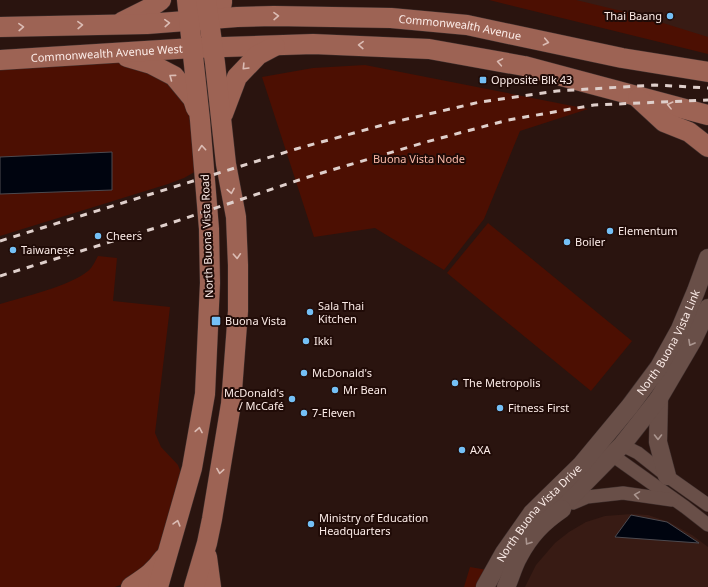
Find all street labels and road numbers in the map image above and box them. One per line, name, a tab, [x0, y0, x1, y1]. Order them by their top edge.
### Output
street label: Commonwealth Avenue	[398, 11, 523, 43]
street label: Commonwealth Avenue West	[30, 41, 183, 65]
street label: North Buona Vista Road	[197, 174, 216, 298]
street label: North Buona Vista Link	[633, 287, 703, 398]
street label: North Buona Vista Drive	[492, 461, 584, 565]

